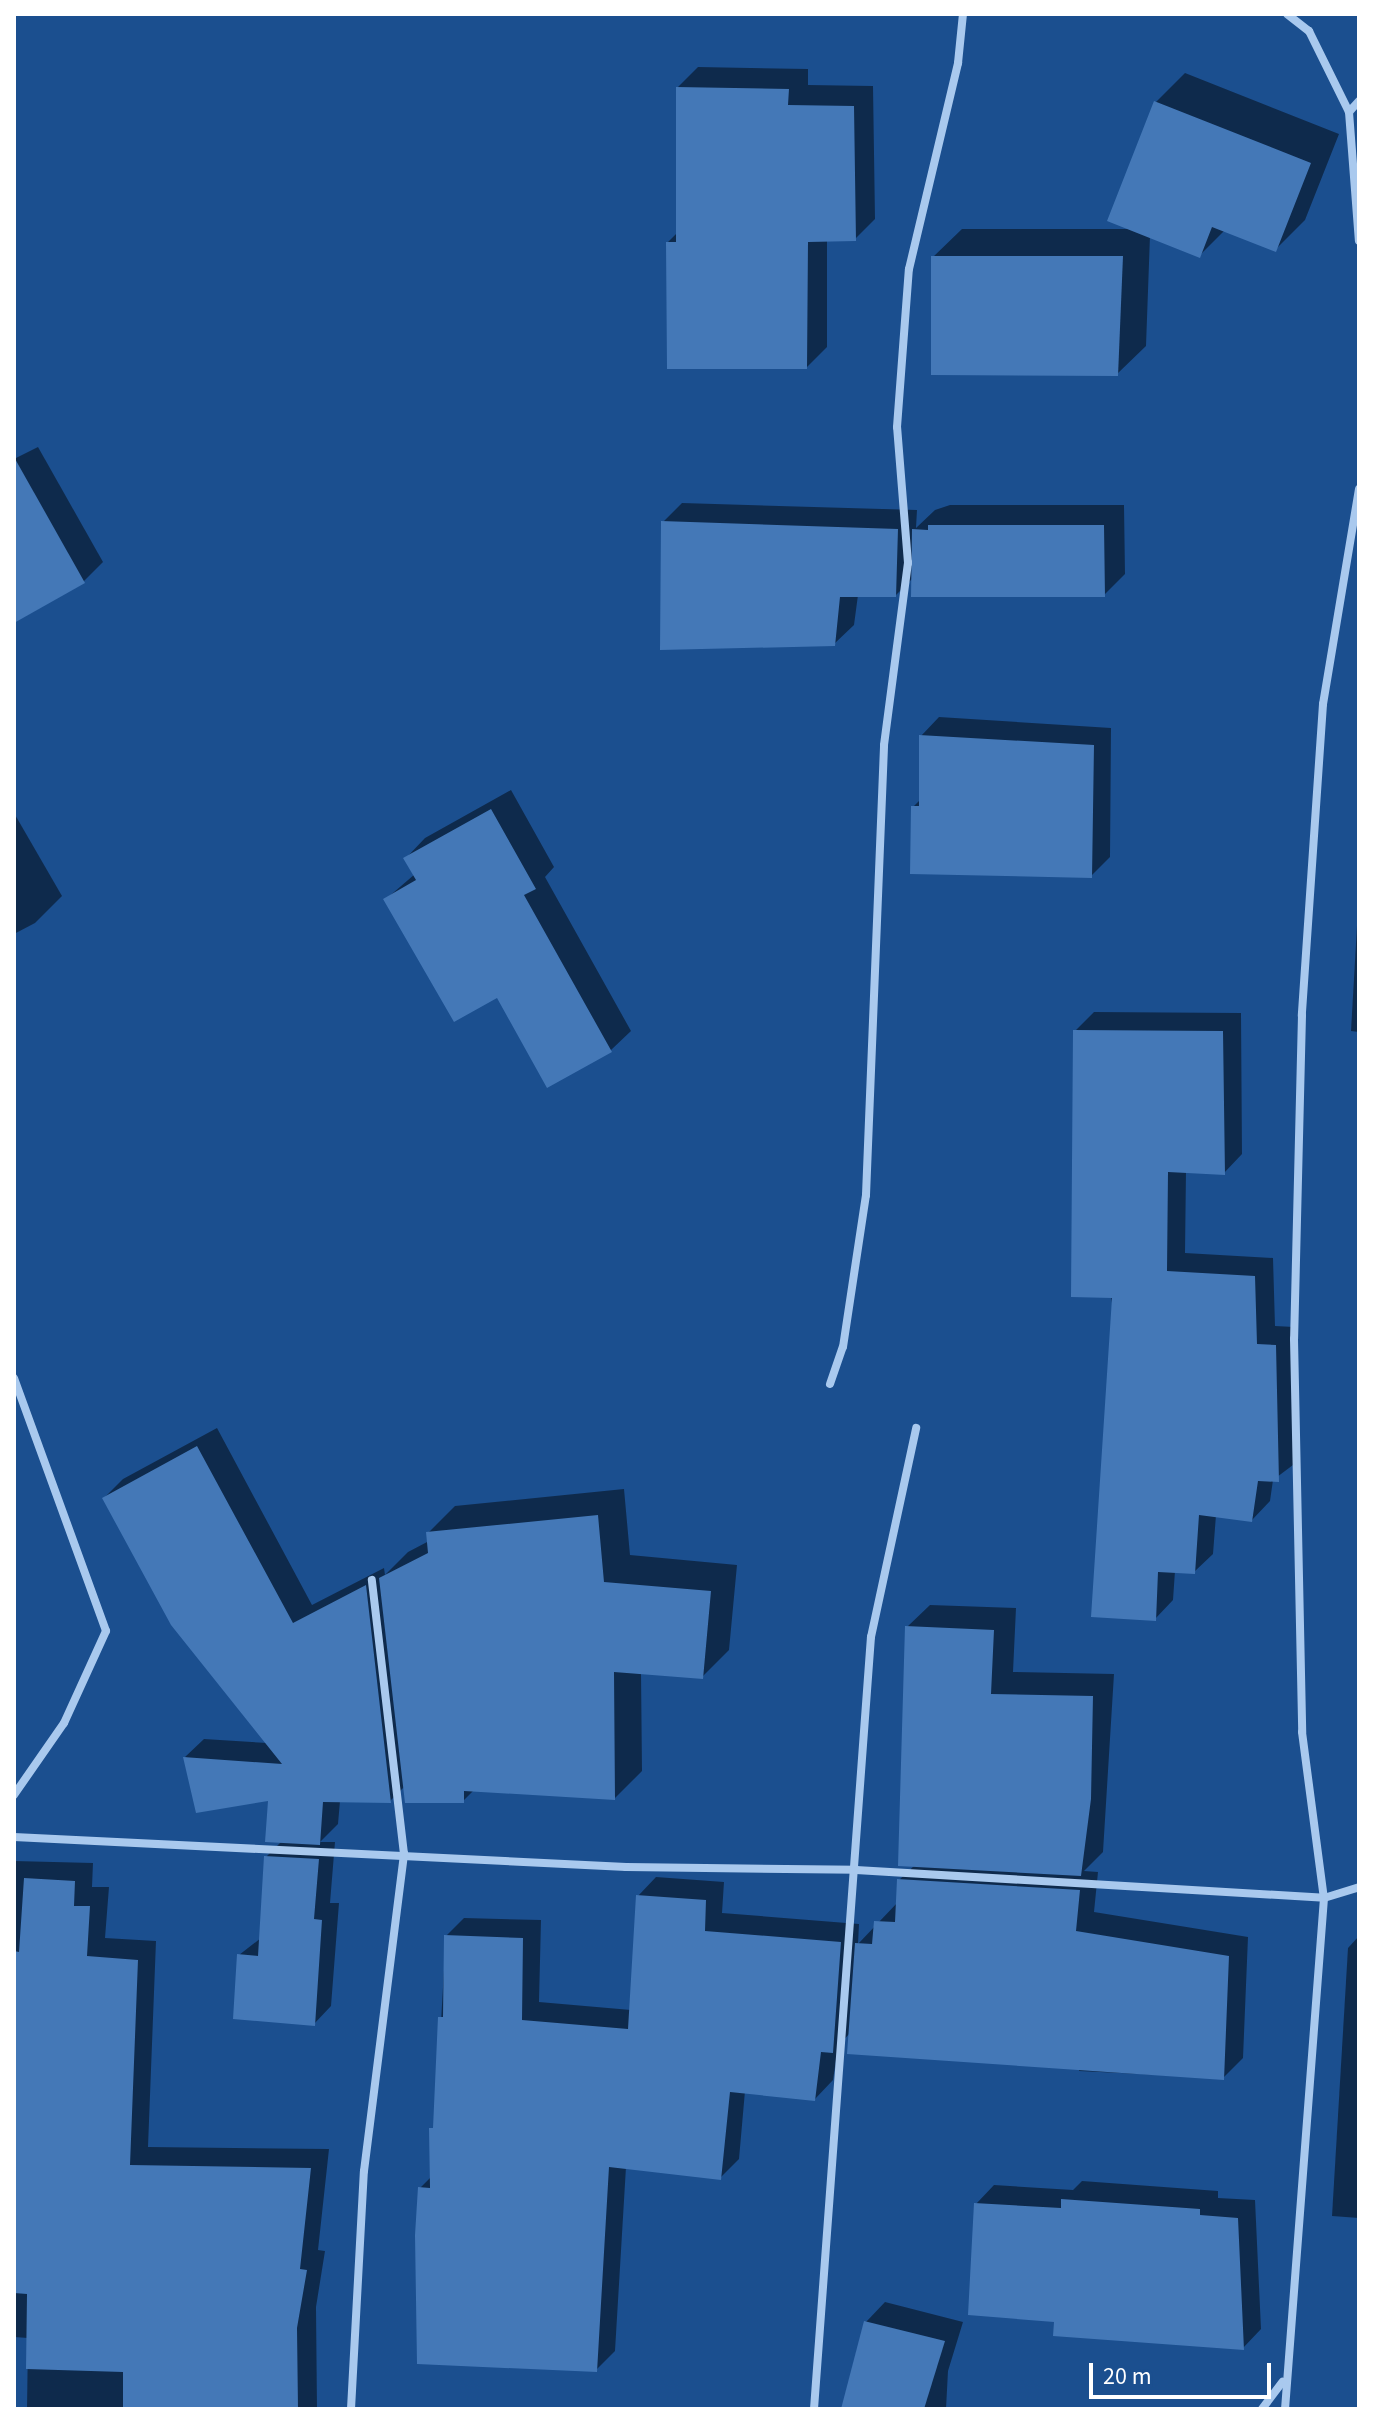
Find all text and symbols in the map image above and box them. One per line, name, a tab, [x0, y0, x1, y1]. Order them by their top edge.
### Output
scale bar	[1093, 2347, 1275, 2397]
text: 20 m	[1103, 2359, 1152, 2394]

